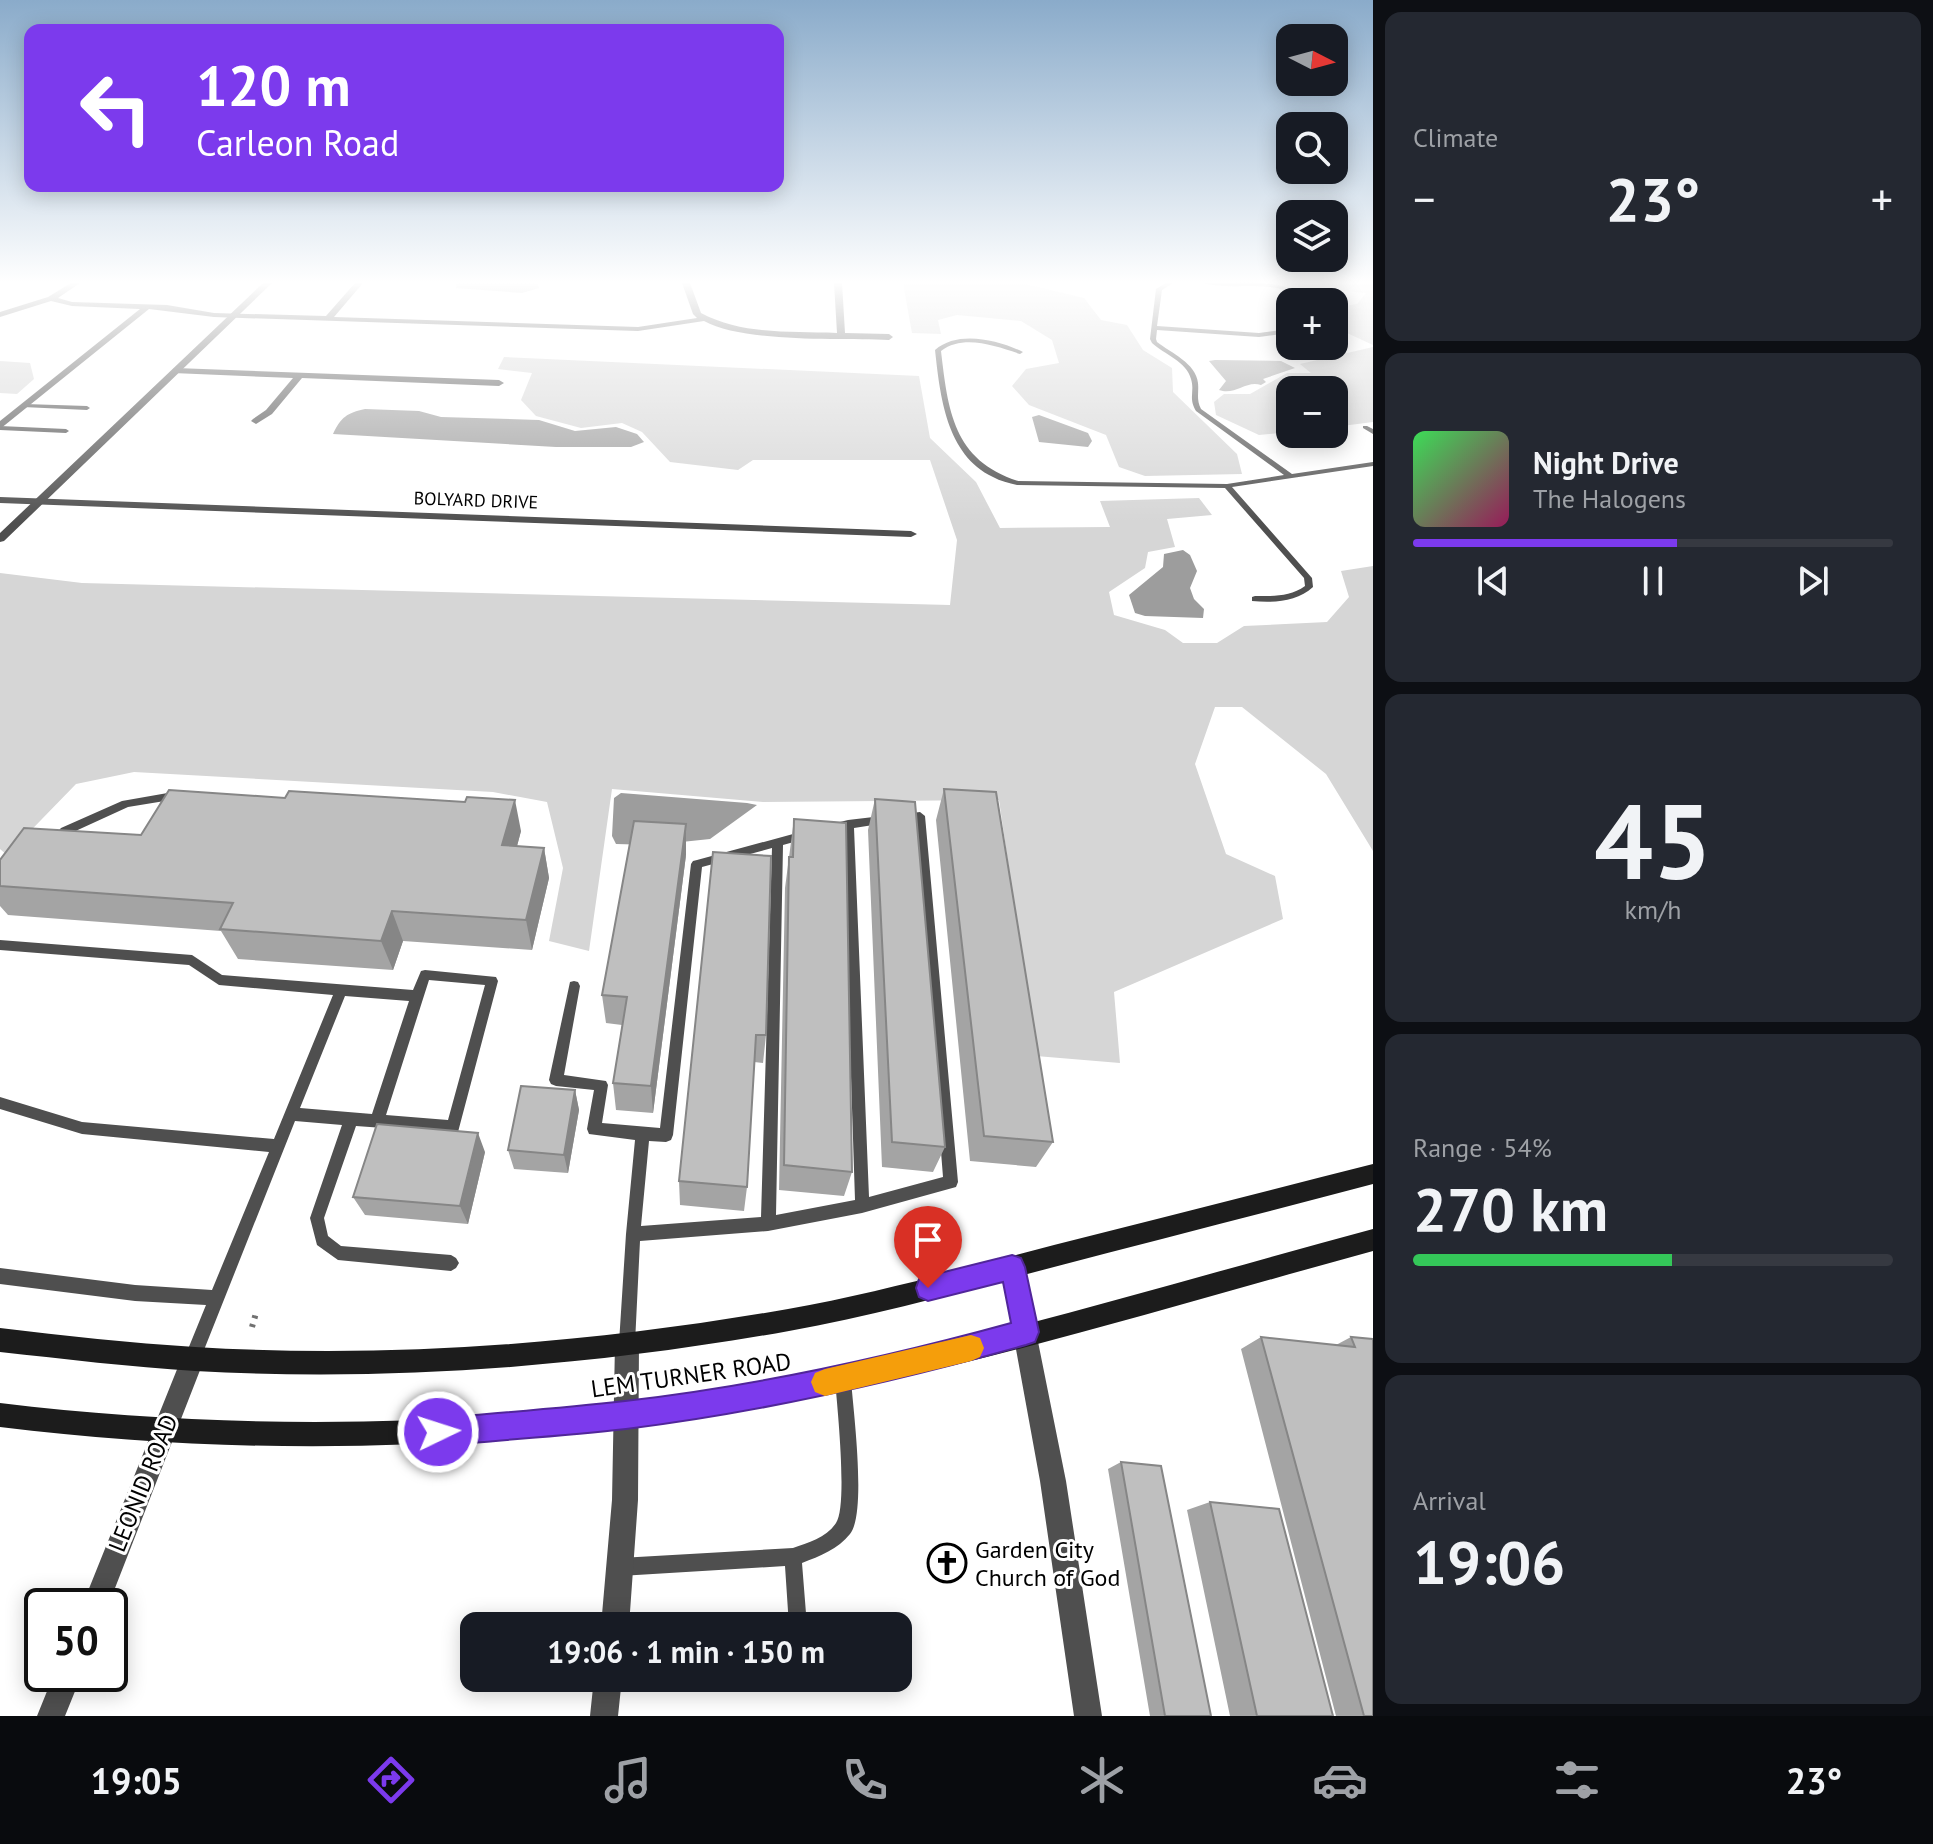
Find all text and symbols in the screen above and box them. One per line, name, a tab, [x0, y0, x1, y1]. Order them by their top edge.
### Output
north arrow	[1276, 24, 1348, 96]
map controls	[1276, 24, 1348, 448]
text: 120 m	[196, 49, 351, 121]
icon: left	[64, 56, 168, 160]
button: search	[1276, 112, 1348, 184]
text: Carleon Road	[196, 119, 399, 166]
text: Climate	[1413, 121, 1498, 154]
text: 23°	[1606, 160, 1700, 238]
text: −	[1413, 170, 1435, 227]
text: +	[1871, 170, 1893, 227]
button: layers	[1276, 200, 1348, 272]
button: +	[1276, 288, 1348, 360]
button: −	[1276, 376, 1348, 448]
text: Night Drive	[1533, 443, 1679, 482]
text: The Halogens	[1533, 482, 1686, 515]
street label: BOLYARD DRIVE	[413, 486, 539, 514]
icon: previous	[1471, 559, 1515, 603]
icon: pause	[1631, 559, 1675, 603]
icon: next	[1791, 559, 1835, 603]
text: 45	[1594, 773, 1712, 908]
text: km/h	[1625, 893, 1682, 926]
text: Range · 54%	[1413, 1131, 1552, 1164]
text: 270 km	[1413, 1170, 1608, 1248]
pin	[894, 1206, 962, 1288]
icon: arrive	[906, 1218, 950, 1262]
street label: LEM TURNER ROAD	[589, 1346, 793, 1404]
position arrow	[396, 1390, 480, 1474]
street label: LEONID ROAD	[101, 1410, 185, 1556]
text: Arrival	[1413, 1484, 1486, 1517]
text: 19:06	[1413, 1523, 1565, 1601]
place label: Garden City Church of God	[975, 1534, 1120, 1593]
church icon: Garden City Church of God	[926, 1542, 968, 1584]
speed limit sign: 50	[24, 1588, 128, 1692]
text: 19:06 · 1 min · 150 m	[547, 1632, 825, 1671]
icon: directions	[363, 1752, 419, 1808]
icon: music	[600, 1752, 656, 1808]
icon: phone	[837, 1752, 893, 1808]
icon: climate	[1074, 1752, 1130, 1808]
icon: car	[1312, 1752, 1368, 1808]
icon: filters	[1549, 1752, 1605, 1808]
text: 19:05	[91, 1757, 182, 1804]
text: 23°	[1786, 1757, 1842, 1804]

